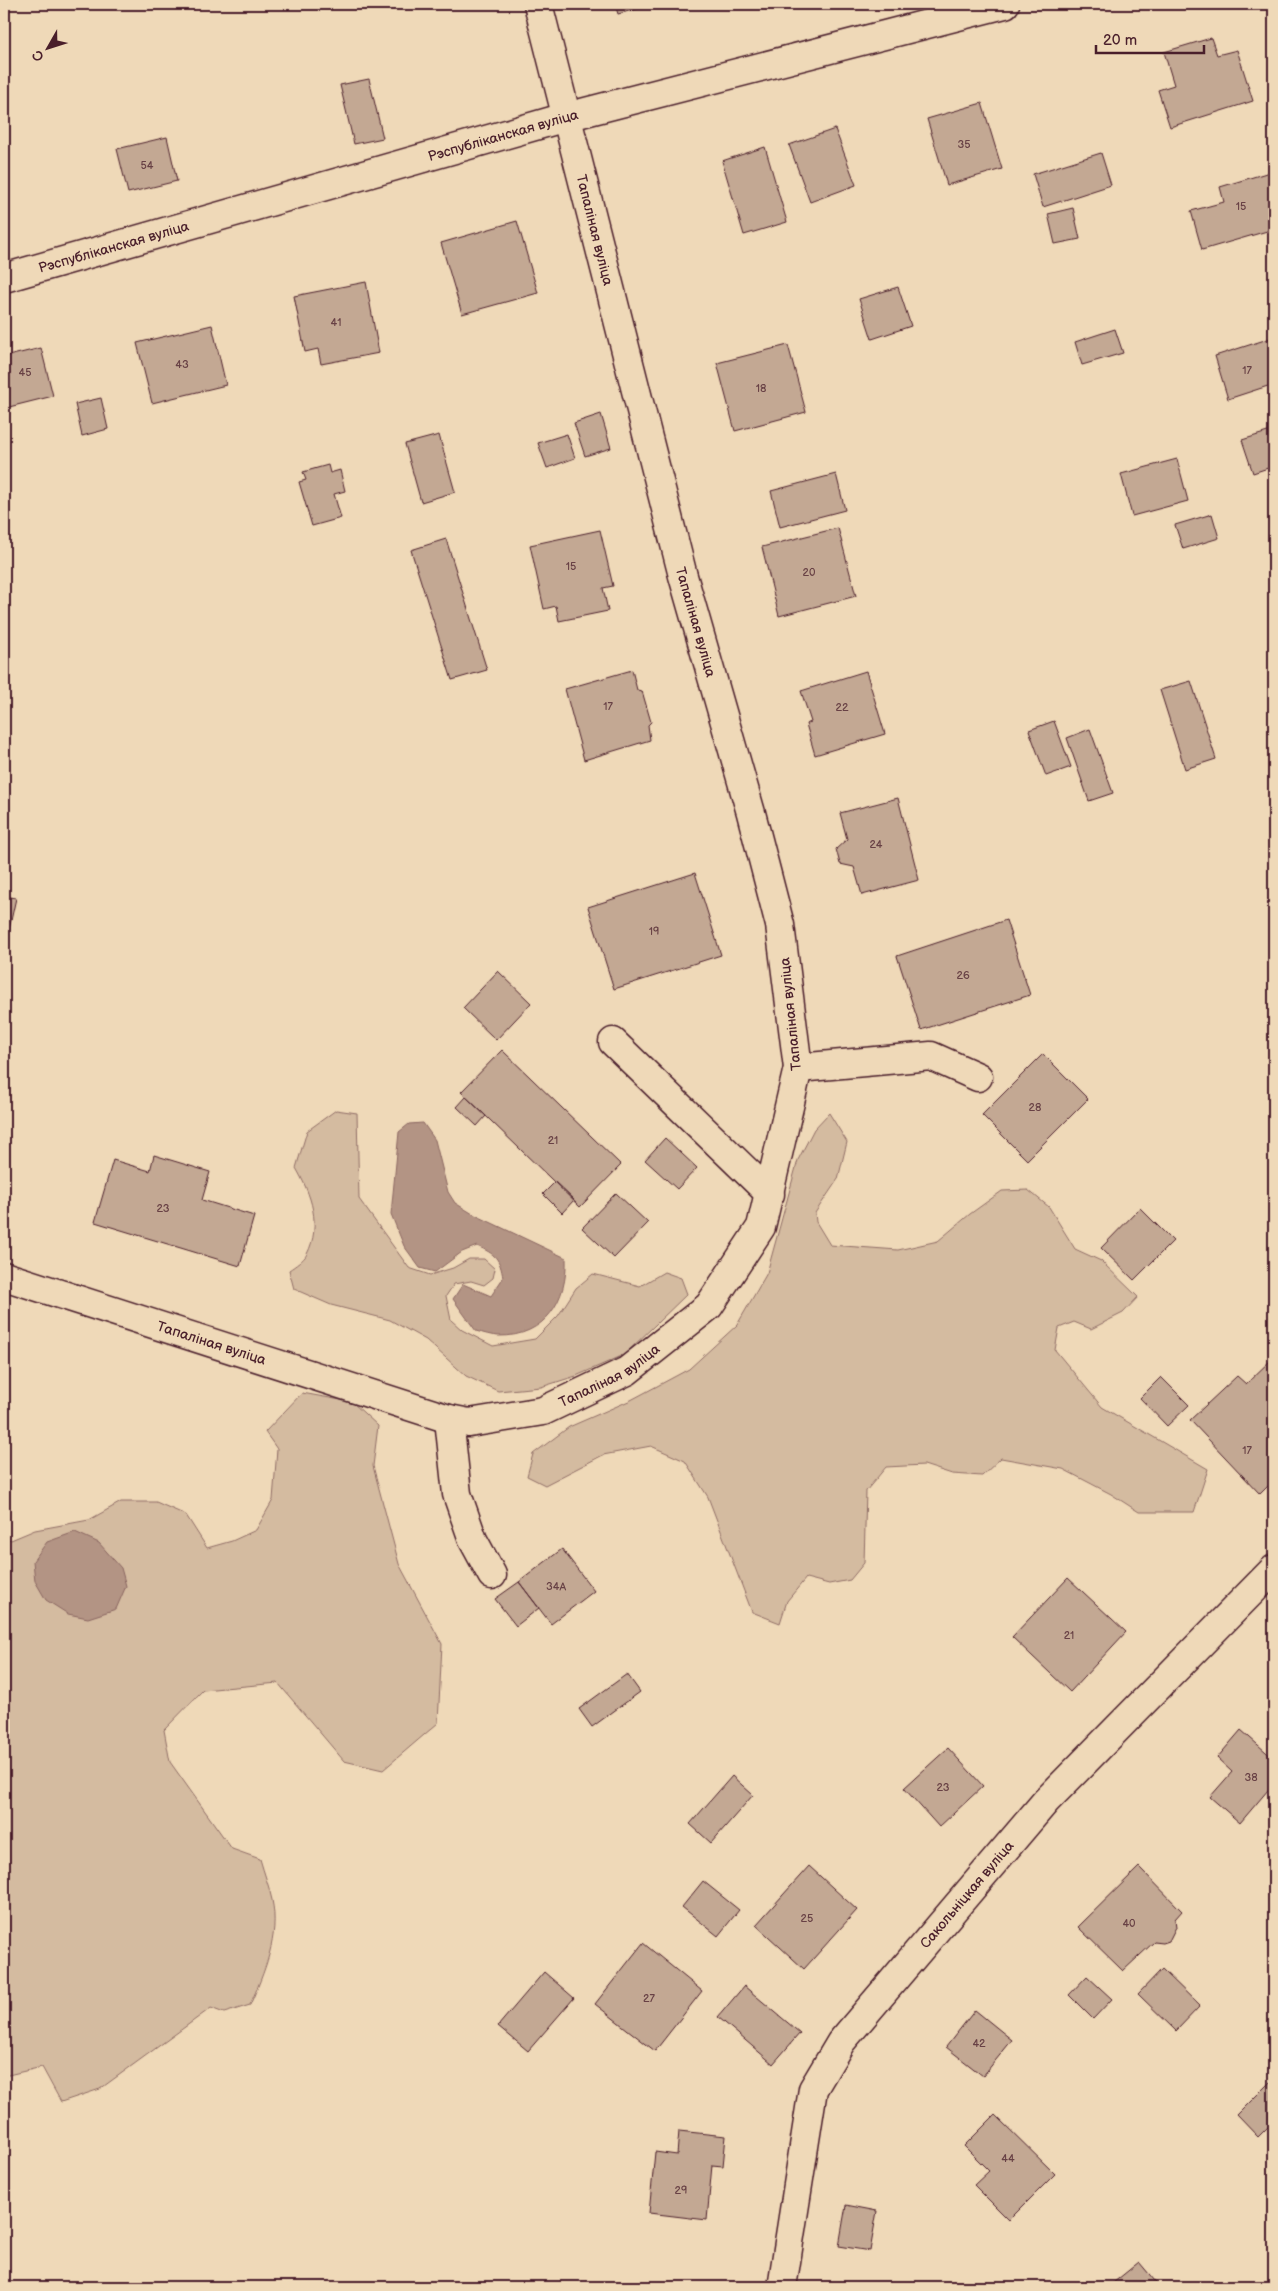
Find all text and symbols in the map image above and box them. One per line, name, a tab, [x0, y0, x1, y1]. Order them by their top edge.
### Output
north arrow	[22, 22, 72, 72]
scale bar	[1096, 22, 1203, 54]
text: 20 m	[1103, 31, 1137, 50]
text: С	[28, 47, 48, 65]
street label: Рэспубліканская вуліца	[426, 106, 581, 165]
house number: 35	[957, 138, 971, 151]
house number: 54	[140, 159, 154, 172]
street label: Тапаліная вуліца	[573, 173, 617, 288]
house number: 15	[1236, 200, 1246, 213]
street label: Рэспубліканская вуліца	[37, 217, 192, 277]
house number: 41	[331, 316, 341, 329]
house number: 43	[175, 358, 189, 371]
house number: 17	[1242, 364, 1252, 377]
house number: 45	[18, 366, 32, 379]
house number: 18	[756, 382, 766, 395]
house number: 15	[566, 560, 576, 573]
street label: Тапаліная вуліца	[672, 565, 720, 680]
house number: 20	[803, 566, 816, 579]
house number: 17	[603, 700, 613, 713]
house number: 22	[836, 701, 849, 714]
house number: 24	[869, 838, 883, 851]
house number: 19	[649, 925, 659, 938]
street label: Тапаліная вуліца	[776, 956, 805, 1071]
house number: 26	[956, 969, 970, 982]
house number: 28	[1029, 1101, 1041, 1114]
house number: 21	[548, 1134, 558, 1147]
house number: 23	[156, 1202, 170, 1215]
street label: Тапаліная вуліца	[155, 1318, 269, 1369]
street label: Тапаліная вуліца	[556, 1340, 664, 1411]
house number: 17	[1242, 1444, 1252, 1457]
house number: 34А	[546, 1580, 566, 1593]
house number: 21	[1064, 1629, 1074, 1642]
house number: 38	[1244, 1771, 1258, 1784]
house number: 23	[936, 1781, 950, 1794]
street label: Сакольніцкая вуліца	[917, 1837, 1018, 1952]
house number: 25	[801, 1912, 813, 1925]
house number: 40	[1122, 1917, 1136, 1930]
house number: 27	[643, 1992, 656, 2005]
house number: 42	[972, 2037, 986, 2050]
house number: 44	[1001, 2152, 1015, 2165]
house number: 29	[675, 2184, 687, 2197]

